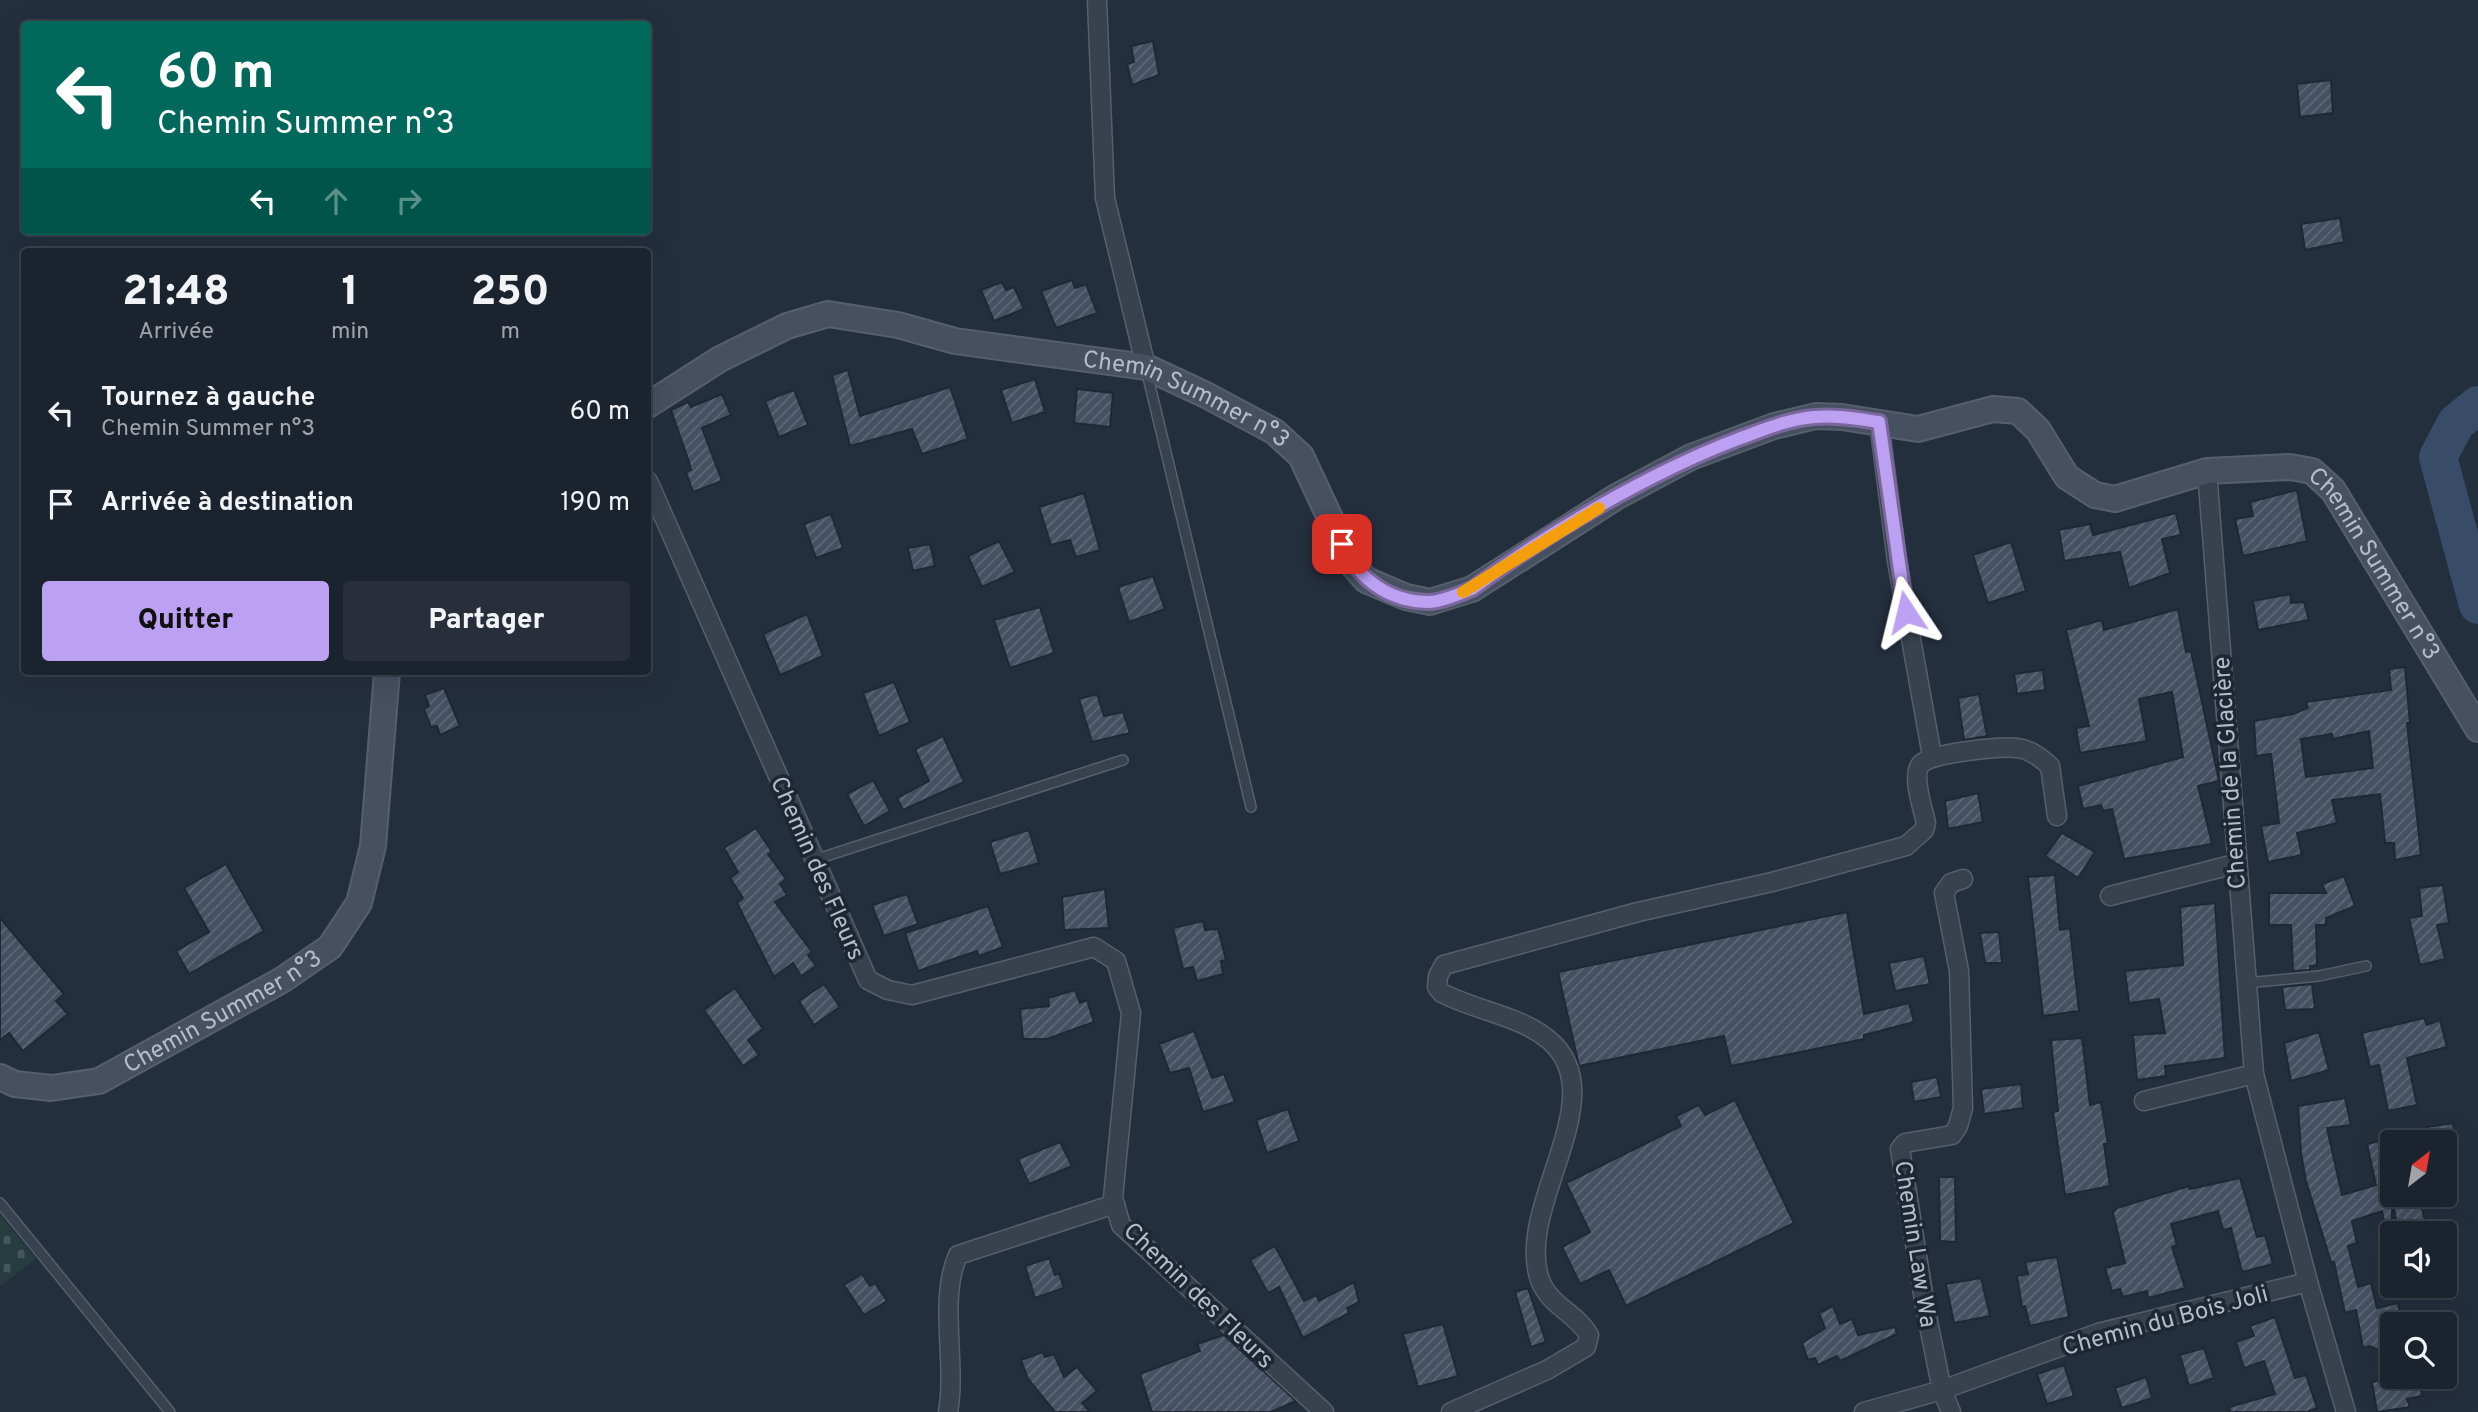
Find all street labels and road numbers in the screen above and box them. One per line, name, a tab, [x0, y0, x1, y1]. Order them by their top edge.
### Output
street label: Chemin Summer n°3	[1081, 346, 1295, 455]
street label: Chemin Summer n°3	[2301, 462, 2446, 666]
street label: Chemin de la Glacière	[2208, 656, 2254, 890]
street label: Chemin des Fleurs	[762, 772, 870, 965]
street label: Chemin Summer n°3	[119, 944, 328, 1081]
street label: Chemin Law Wa	[1886, 1159, 1942, 1330]
street label: Chemin des Fleurs	[1116, 1217, 1279, 1376]
street label: Chemin du Bois Joli	[2059, 1280, 2272, 1364]

